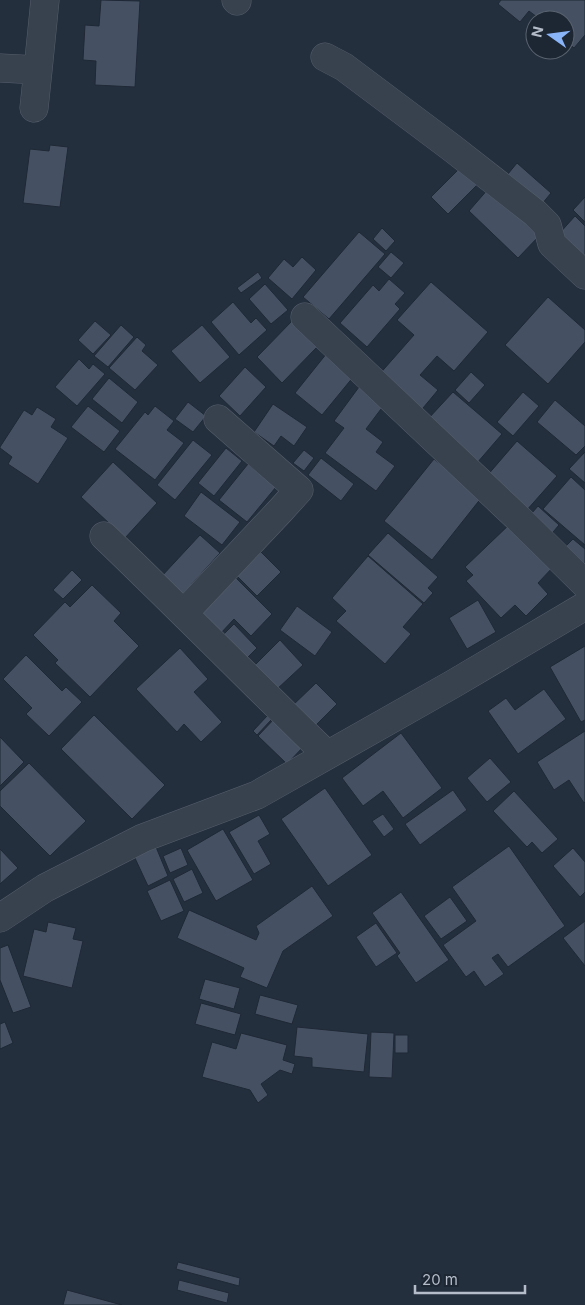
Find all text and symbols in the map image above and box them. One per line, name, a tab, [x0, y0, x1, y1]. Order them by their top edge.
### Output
north arrow	[525, 10, 575, 60]
text: N	[527, 25, 546, 39]
scale bar	[415, 1262, 525, 1294]
text: 20 m	[422, 1270, 458, 1289]

